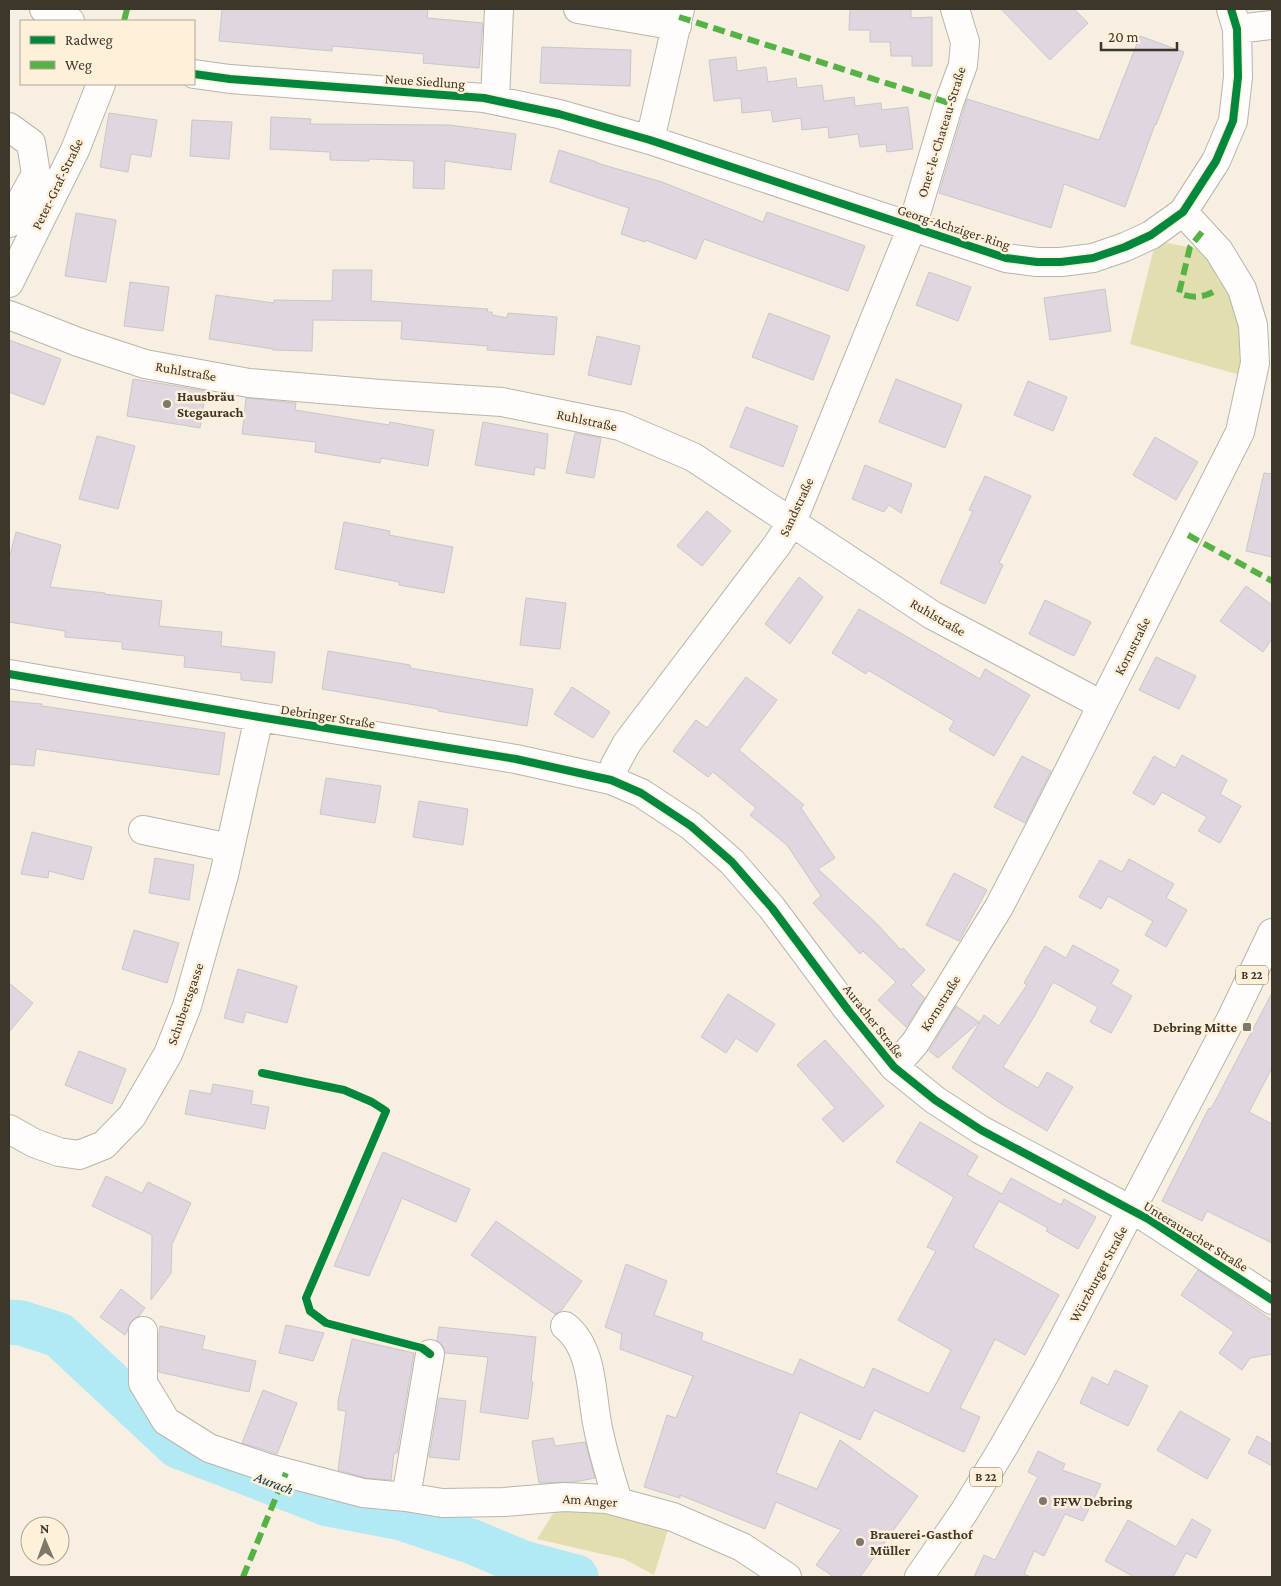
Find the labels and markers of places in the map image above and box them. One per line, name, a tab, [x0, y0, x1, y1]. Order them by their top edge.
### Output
place label: Hausbräu Stegaurach	[177, 388, 244, 420]
marker: Hausbräu Stegaurach	[161, 398, 173, 410]
place label: Debring Mitte	[1153, 1019, 1237, 1035]
marker: Debring Mitte	[1241, 1021, 1253, 1033]
place label: FFW Debring	[1053, 1493, 1132, 1509]
marker: FFW Debring	[1037, 1495, 1049, 1507]
place label: Brauerei-Gasthof Müller	[870, 1526, 974, 1558]
marker: Brauerei-Gasthof Müller	[854, 1536, 866, 1548]

